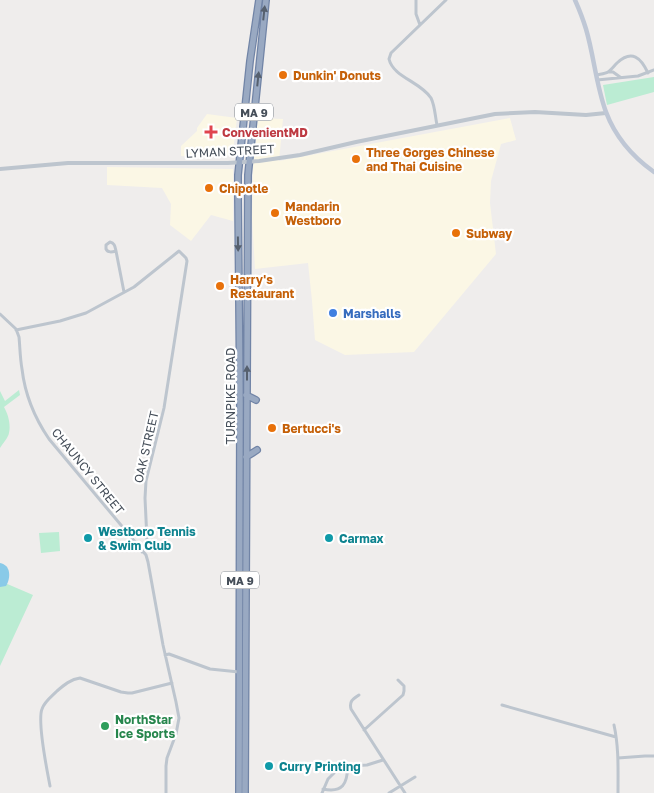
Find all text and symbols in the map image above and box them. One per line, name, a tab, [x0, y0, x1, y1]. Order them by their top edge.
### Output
one-way arrow	[260, 5, 268, 21]
place label: Dunkin' Donuts	[293, 68, 381, 83]
marker: Dunkin' Donuts	[277, 69, 289, 81]
one-way arrow	[254, 71, 262, 87]
road number: MA 9	[235, 104, 273, 120]
marker: ConvenientMD	[204, 125, 218, 139]
place label: ConvenientMD	[222, 125, 308, 140]
street label: LYMAN STREET	[185, 141, 275, 161]
place label: Three Gorges Chinese and Thai Cuisine	[366, 145, 495, 174]
marker: Three Gorges Chinese and Thai Cuisine	[350, 153, 362, 165]
place label: Chipotle	[219, 181, 268, 196]
marker: Chipotle	[203, 182, 215, 194]
place label: Mandarin Westboro	[285, 199, 341, 228]
marker: Mandarin Westboro	[269, 207, 281, 219]
place label: Subway	[466, 226, 513, 241]
marker: Subway	[450, 227, 462, 239]
one-way arrow	[234, 236, 242, 252]
place label: Harry's Restaurant	[230, 272, 295, 301]
marker: Harry's Restaurant	[214, 280, 226, 292]
place label: Marshalls	[343, 306, 401, 321]
marker: Marshalls	[327, 307, 339, 319]
street label: TURNPIKE ROAD	[223, 348, 238, 444]
one-way arrow	[243, 364, 251, 380]
street label: OAK STREET	[130, 409, 162, 484]
place label: Bertucci's	[282, 421, 341, 436]
marker: Bertucci's	[266, 422, 278, 434]
street label: CHAUNCY STREET	[49, 425, 128, 518]
place label: Westboro Tennis & Swim Club	[98, 524, 196, 553]
place label: Carmax	[339, 531, 384, 546]
marker: Westboro Tennis & Swim Club	[82, 532, 94, 544]
marker: Carmax	[323, 532, 335, 544]
road number: MA 9	[221, 572, 259, 588]
place label: NorthStar Ice Sports	[115, 712, 175, 741]
marker: NorthStar Ice Sports	[99, 720, 111, 732]
place label: Curry Printing	[279, 759, 361, 774]
marker: Curry Printing	[263, 760, 275, 772]

